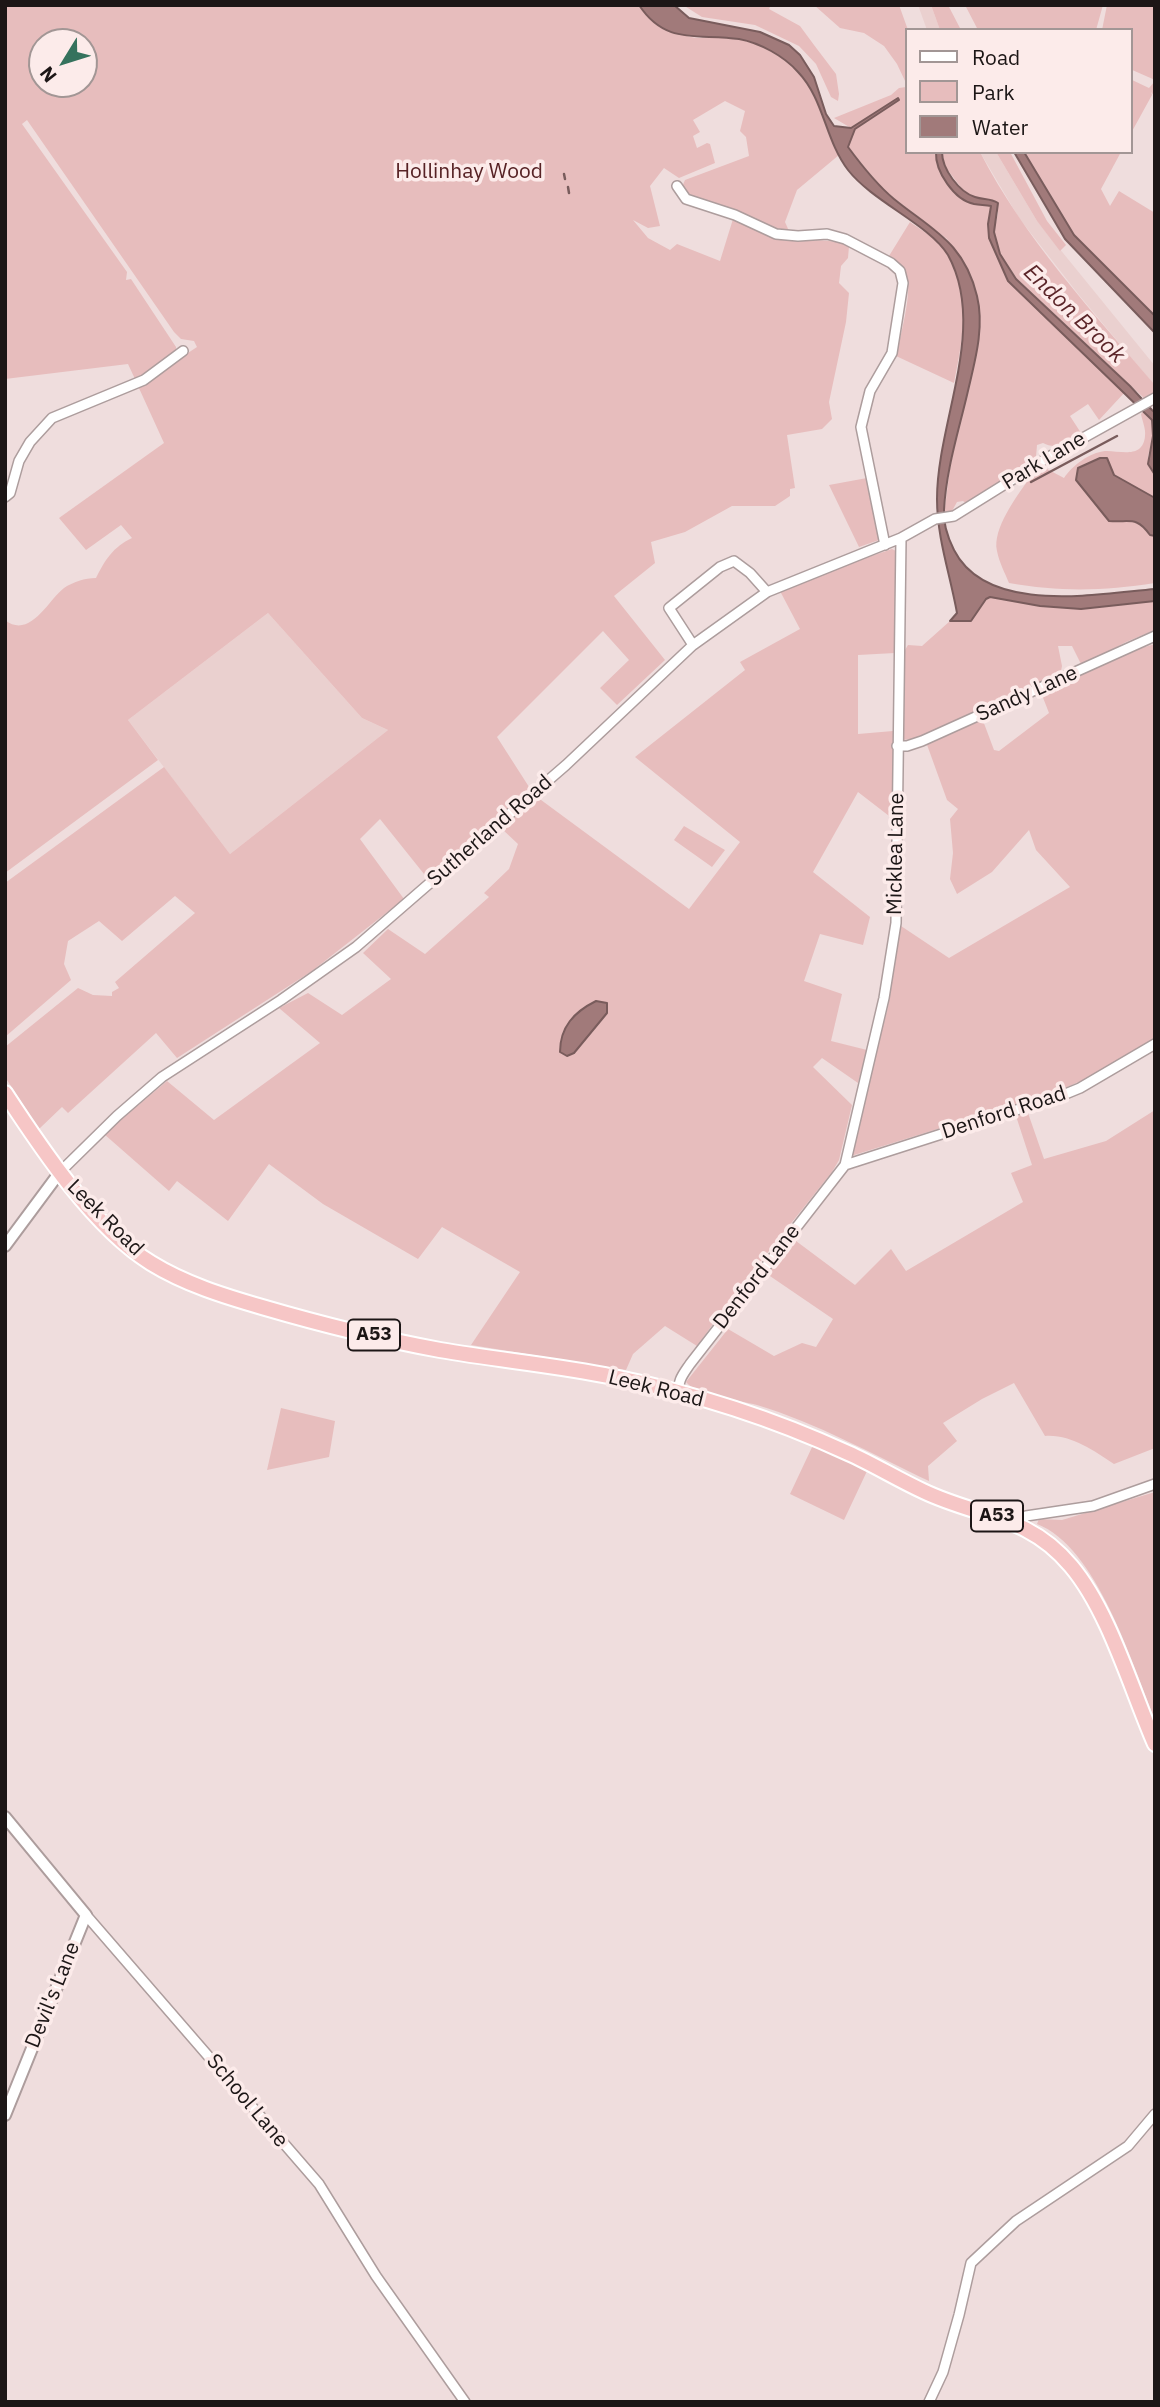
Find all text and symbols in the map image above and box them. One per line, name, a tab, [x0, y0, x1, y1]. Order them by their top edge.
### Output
north arrow	[28, 28, 98, 98]
legend	[904, 28, 1132, 154]
text: Road	[972, 43, 1020, 71]
text: N	[34, 62, 62, 88]
text: Park	[972, 78, 1015, 106]
text: Water	[972, 113, 1028, 141]
park label: Hollinhay Wood	[395, 159, 543, 185]
water label: Endon Brook	[1018, 259, 1130, 369]
street label: Park Lane	[998, 426, 1090, 496]
street label: Sandy Lane	[972, 660, 1082, 728]
street label: Sutherland Road	[423, 770, 557, 892]
street label: Micklea Lane	[882, 793, 910, 915]
street label: Denford Road	[939, 1081, 1069, 1145]
street label: Leek Road	[62, 1175, 148, 1261]
street label: Denford Lane	[708, 1220, 806, 1334]
road number: A53	[348, 1320, 400, 1350]
street label: Leek Road	[606, 1365, 706, 1413]
road number: A53	[971, 1500, 1023, 1532]
street label: Devil's Lane	[20, 1938, 86, 2052]
street label: School Lane	[201, 2049, 293, 2153]

